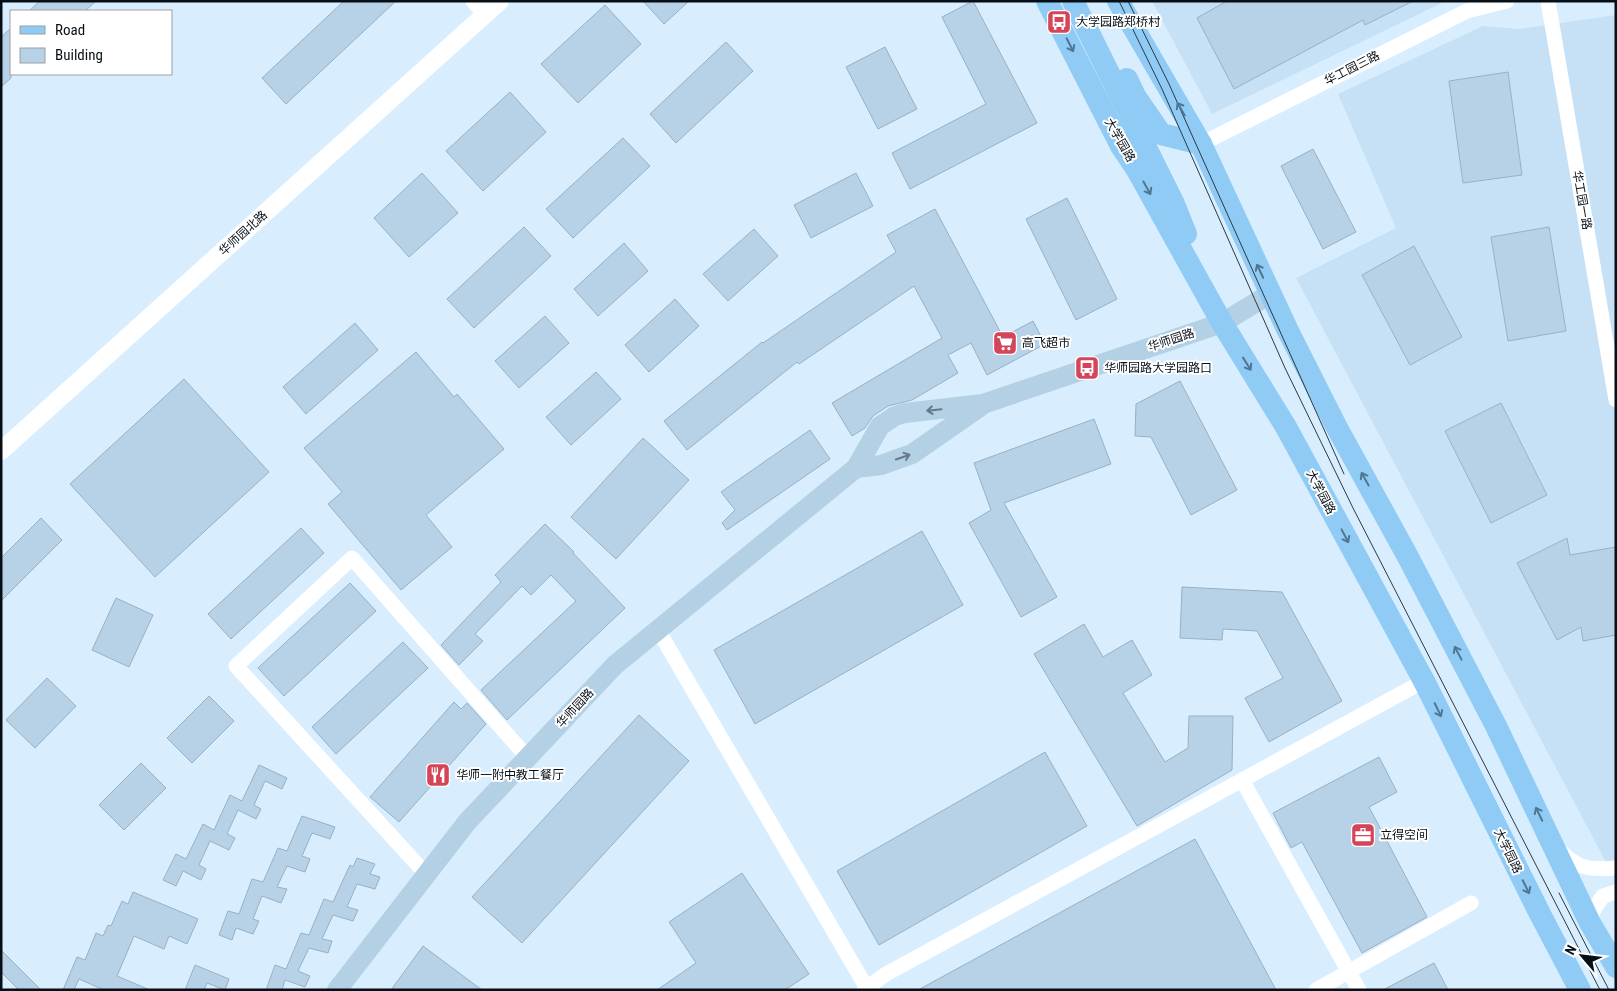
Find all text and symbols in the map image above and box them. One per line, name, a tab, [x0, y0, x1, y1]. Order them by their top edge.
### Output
bus stop icon: 大学园路郑桥村	[1046, 9, 1072, 35]
legend	[10, 10, 172, 75]
place label: 大学园路郑桥村	[1076, 15, 1161, 29]
text: Road	[55, 21, 85, 39]
one-way arrow	[1065, 37, 1075, 52]
text: Building	[55, 46, 103, 64]
street label: 华工园三路	[1322, 48, 1382, 88]
one-way arrow	[1176, 102, 1186, 117]
street label: 大学园路	[1102, 116, 1138, 164]
street label: 华工园一路	[1570, 169, 1594, 231]
one-way arrow	[1142, 180, 1152, 194]
street label: 华师园北路	[216, 208, 270, 258]
one-way arrow	[1254, 264, 1264, 279]
street label: 华师园路	[1146, 326, 1196, 354]
supermarket icon: 高飞超市	[992, 330, 1018, 356]
place label: 高飞超市	[1022, 336, 1070, 350]
bus stop icon: 华师园路大学园路口	[1074, 355, 1100, 381]
one-way arrow	[1243, 357, 1253, 371]
place label: 华师园路大学园路口	[1104, 361, 1212, 375]
one-way arrow	[926, 405, 942, 415]
one-way arrow	[895, 452, 910, 461]
street label: 大学园路	[1304, 468, 1338, 516]
one-way arrow	[1360, 472, 1369, 487]
one-way arrow	[1340, 528, 1350, 543]
one-way arrow	[1453, 646, 1462, 661]
street label: 华师园路	[554, 686, 596, 730]
one-way arrow	[1434, 702, 1443, 717]
restaurant icon: 华师一附中教工餐厅	[425, 762, 451, 788]
place label: 华师一附中教工餐厅	[456, 768, 564, 782]
one-way arrow	[1533, 807, 1543, 822]
office icon: 立得空间	[1350, 822, 1376, 848]
street label: 大学园路	[1491, 826, 1525, 876]
place label: 立得空间	[1380, 828, 1428, 842]
one-way arrow	[1522, 879, 1531, 894]
north arrow	[1557, 931, 1607, 981]
text: N	[1561, 942, 1580, 957]

